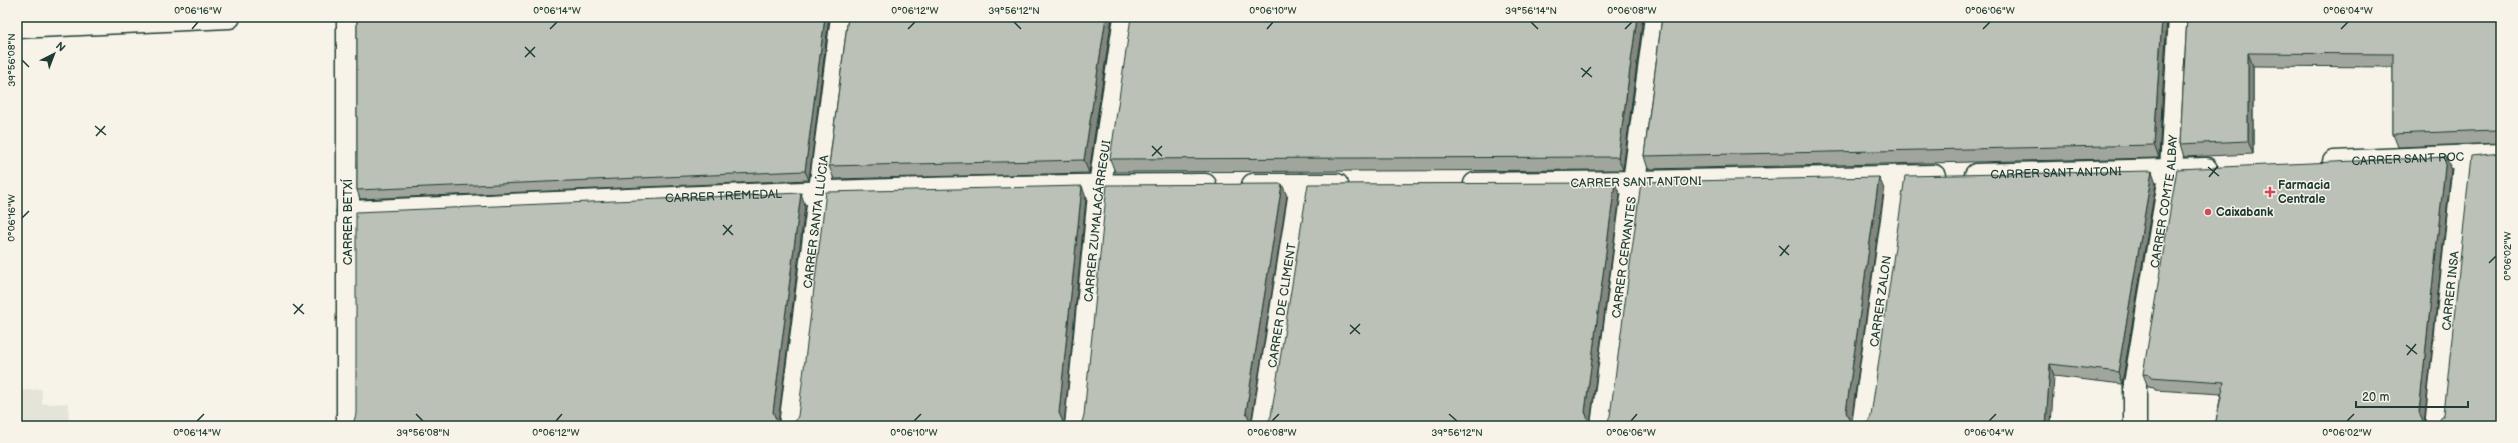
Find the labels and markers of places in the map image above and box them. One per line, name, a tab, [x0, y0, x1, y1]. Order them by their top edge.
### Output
place label: Farmacia Centrale	[2278, 178, 2330, 207]
marker: Farmacia Centrale	[2265, 187, 2275, 197]
place label: Caixabank	[2216, 205, 2274, 220]
marker: Caixabank	[2203, 207, 2213, 217]

